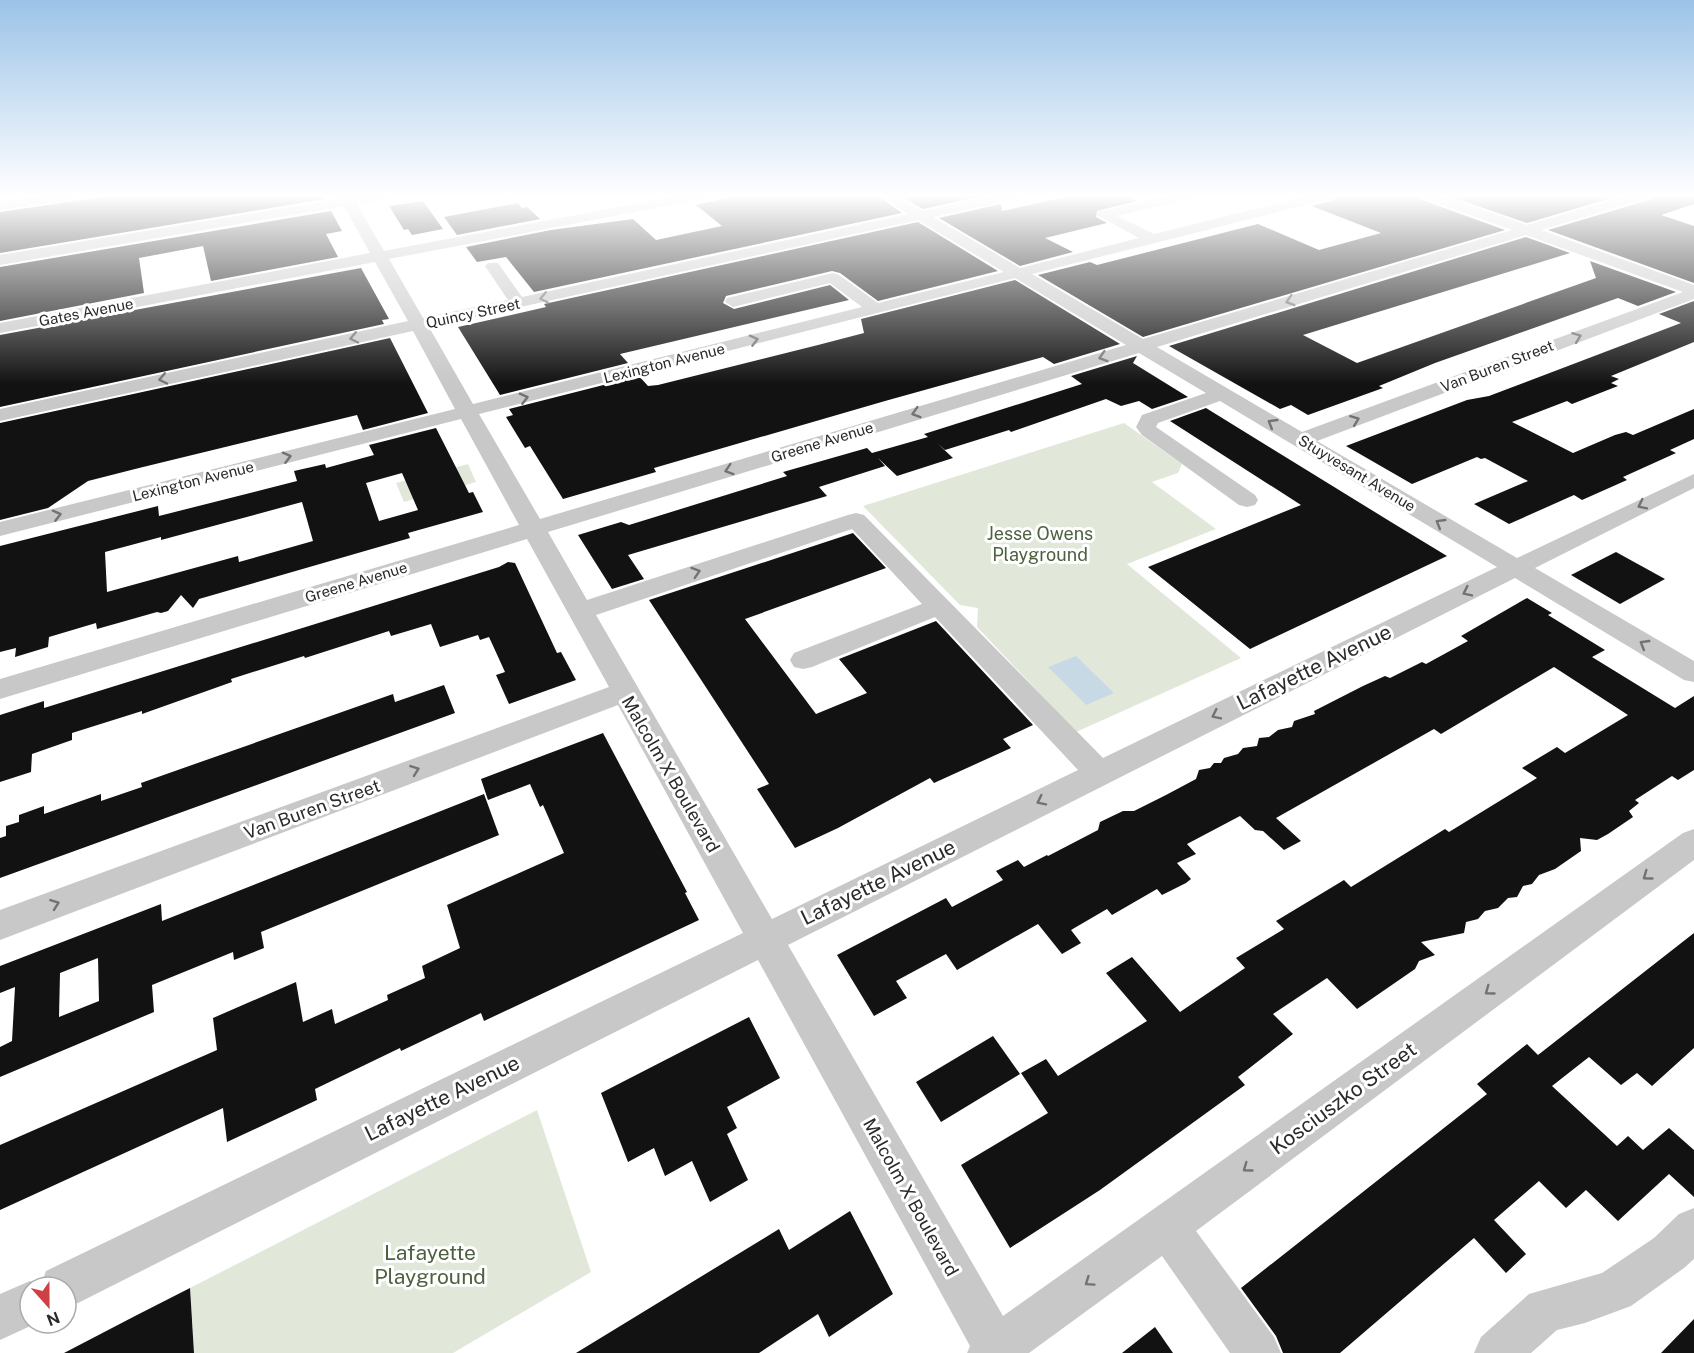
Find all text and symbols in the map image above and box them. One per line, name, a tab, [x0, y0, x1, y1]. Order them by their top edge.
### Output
one-way arrow	[540, 291, 550, 304]
one-way arrow	[1285, 294, 1296, 306]
street label: Gates Avenue	[37, 295, 135, 329]
street label: Quincy Street	[424, 295, 522, 331]
one-way arrow	[349, 331, 359, 344]
one-way arrow	[1571, 331, 1582, 344]
one-way arrow	[748, 335, 758, 348]
street label: Van Buren Street	[1438, 337, 1556, 395]
street label: Lexington Avenue	[601, 340, 727, 386]
one-way arrow	[1098, 350, 1109, 362]
one-way arrow	[158, 372, 168, 385]
one-way arrow	[519, 392, 529, 405]
one-way arrow	[911, 406, 922, 418]
one-way arrow	[1349, 414, 1360, 427]
street label: Greene Avenue	[769, 418, 875, 466]
one-way arrow	[1268, 419, 1278, 431]
street label: Stuyvesant Avenue	[1295, 431, 1419, 515]
one-way arrow	[281, 452, 291, 465]
street label: Lexington Avenue	[130, 458, 256, 504]
one-way arrow	[724, 463, 735, 475]
one-way arrow	[1637, 498, 1648, 510]
one-way arrow	[52, 510, 62, 523]
one-way arrow	[1436, 518, 1446, 530]
park label: Jesse Owens Playground	[987, 523, 1093, 565]
street label: Greene Avenue	[303, 558, 409, 606]
one-way arrow	[690, 567, 701, 580]
one-way arrow	[1462, 584, 1473, 596]
street label: Lafayette Avenue	[1233, 619, 1395, 715]
one-way arrow	[1640, 639, 1650, 651]
street label: Malcolm X Boulevard	[618, 692, 724, 856]
one-way arrow	[1212, 708, 1223, 719]
one-way arrow	[409, 765, 420, 778]
street label: Van Buren Street	[241, 775, 383, 843]
one-way arrow	[1037, 794, 1048, 806]
street label: Lafayette Avenue	[797, 834, 959, 930]
one-way arrow	[1642, 869, 1653, 880]
one-way arrow	[49, 899, 60, 912]
one-way arrow	[1485, 984, 1496, 995]
street label: Kosciuszko Street	[1265, 1036, 1421, 1160]
street label: Lafayette Avenue	[361, 1050, 523, 1146]
street label: Malcolm X Boulevard	[859, 1114, 963, 1280]
one-way arrow	[1243, 1161, 1254, 1172]
park label: Lafayette Playground	[374, 1240, 486, 1289]
north arrow	[18, 1275, 78, 1335]
one-way arrow	[1084, 1275, 1095, 1286]
text: N	[44, 1307, 62, 1330]

